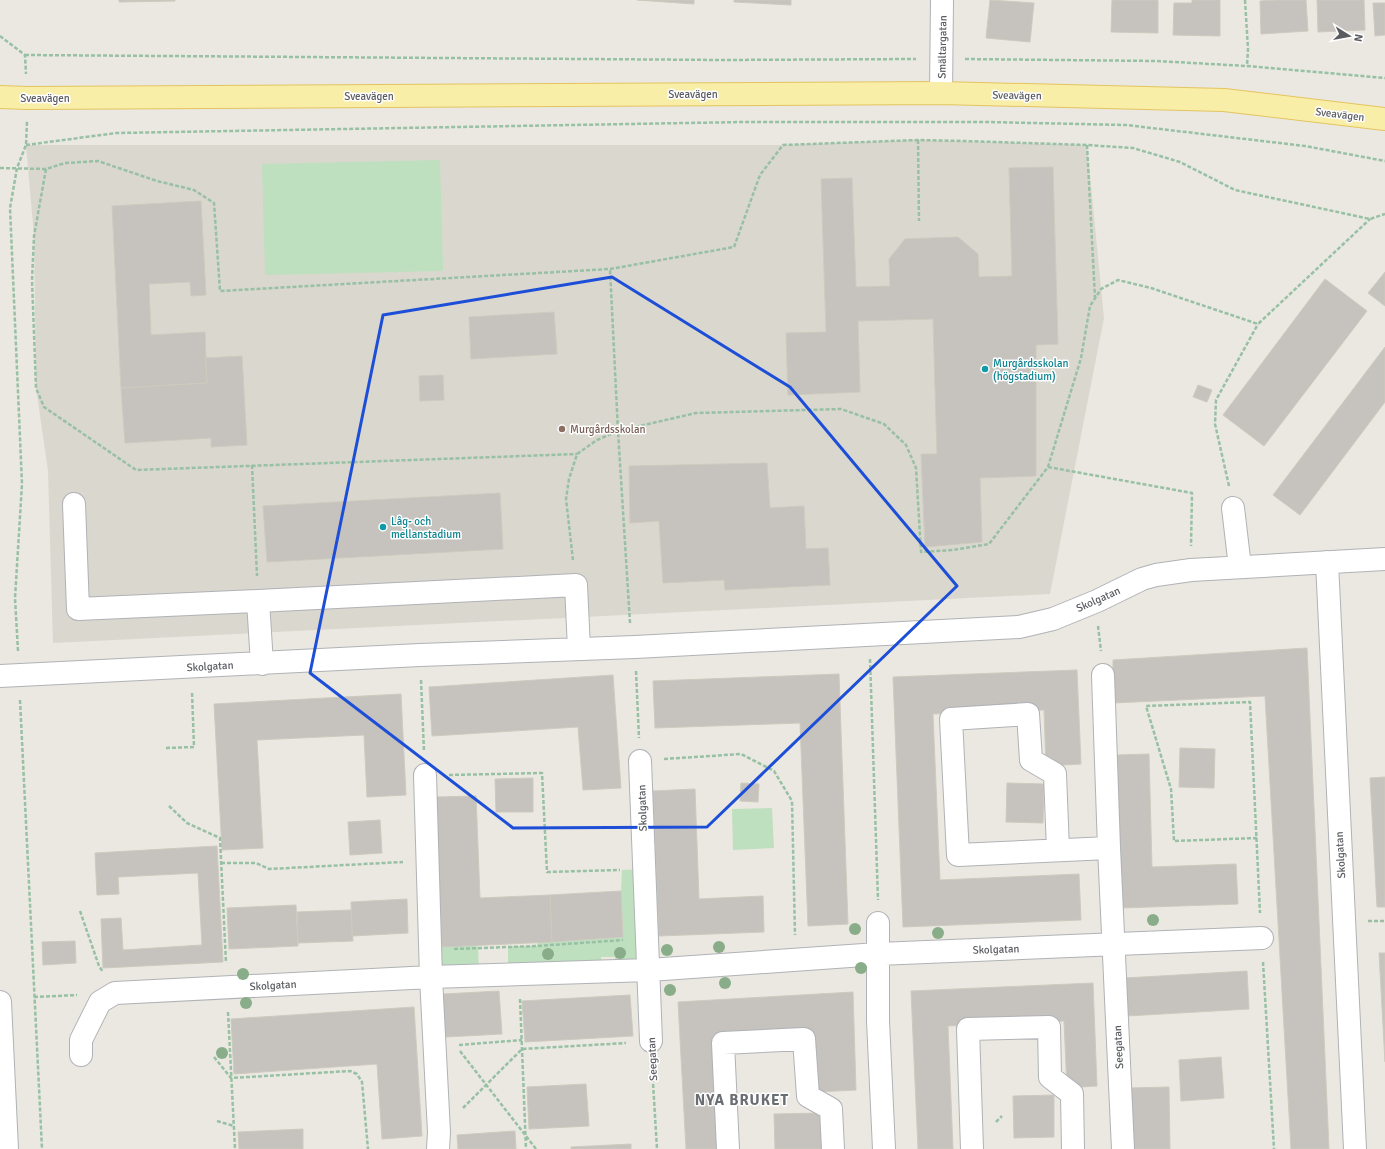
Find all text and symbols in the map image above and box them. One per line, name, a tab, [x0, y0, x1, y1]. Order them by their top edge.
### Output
street label: Smältargatan	[935, 15, 950, 79]
north arrow	[1329, 16, 1369, 56]
text: N	[1351, 33, 1365, 43]
street label: Sveavägen	[668, 88, 718, 101]
street label: Sveavägen	[992, 89, 1042, 102]
street label: Sveavägen	[344, 90, 394, 103]
street label: Sveavägen	[20, 92, 70, 105]
street label: Sveavägen	[1315, 105, 1365, 124]
place label: Murgårdsskolan (högstadium)	[993, 357, 1068, 383]
marker: Murgårdsskolan (högstadium)	[980, 364, 990, 374]
place label: Murgårdsskolan	[570, 423, 645, 436]
marker: Murgårdsskolan	[557, 424, 567, 434]
place label: Låg- och mellanstadium	[391, 515, 461, 541]
marker: Låg- och mellanstadium	[378, 522, 388, 532]
street label: Skolgatan	[1074, 584, 1122, 615]
street label: Skolgatan	[186, 659, 234, 674]
street label: Skolgatan	[635, 784, 650, 832]
street label: Skolgatan	[1333, 831, 1348, 879]
street label: Skolgatan	[972, 942, 1020, 957]
street label: Skolgatan	[249, 978, 297, 993]
street label: Seegatan	[1111, 1025, 1126, 1069]
street label: Seegatan	[645, 1037, 660, 1081]
district label: NYA BRUKET	[695, 1091, 789, 1109]

